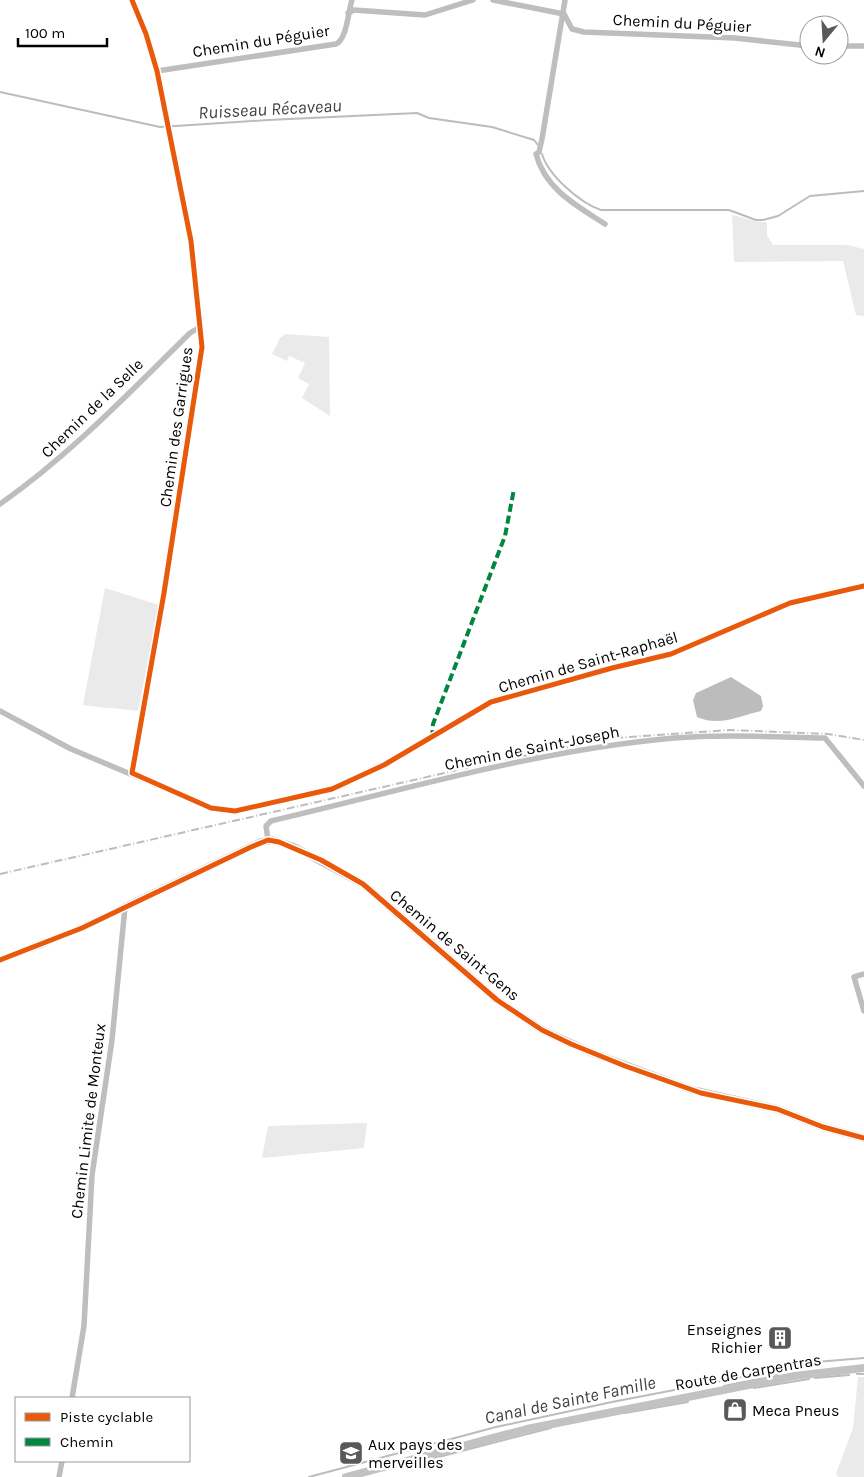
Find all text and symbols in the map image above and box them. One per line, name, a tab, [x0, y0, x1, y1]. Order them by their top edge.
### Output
street label: Chemin du Péguier	[612, 10, 752, 36]
scale bar	[18, 15, 106, 47]
north arrow	[799, 15, 849, 65]
street label: Chemin du Péguier	[191, 21, 331, 61]
text: 100 m	[25, 24, 65, 42]
text: N	[813, 42, 828, 62]
water label: Ruisseau Récaveau	[198, 94, 342, 124]
street label: Chemin des Garrigues	[155, 346, 197, 508]
street label: Chemin de la Selle	[37, 354, 147, 462]
street label: Chemin de Saint-Raphaël	[496, 627, 680, 697]
street label: Chemin de Saint-Joseph	[443, 722, 621, 774]
street label: Chemin de Saint-Gens	[386, 885, 524, 1005]
street label: Chemin Limite de Monteux	[67, 1022, 109, 1220]
place label: Enseignes Richier	[687, 1320, 762, 1357]
building icon: Enseignes Richier	[767, 1325, 793, 1351]
street label: Route de Carpentras	[673, 1350, 823, 1394]
water label: Canal de Sainte Famille	[482, 1371, 658, 1429]
legend	[15, 1397, 190, 1462]
shop icon: Meca Pneus	[722, 1397, 748, 1423]
place label: Meca Pneus	[752, 1401, 839, 1420]
text: Piste cyclable	[60, 1408, 153, 1426]
text: Chemin	[60, 1433, 114, 1451]
place label: Aux pays des merveilles	[368, 1435, 463, 1472]
school or university icon: Aux pays des merveilles	[338, 1440, 364, 1466]

